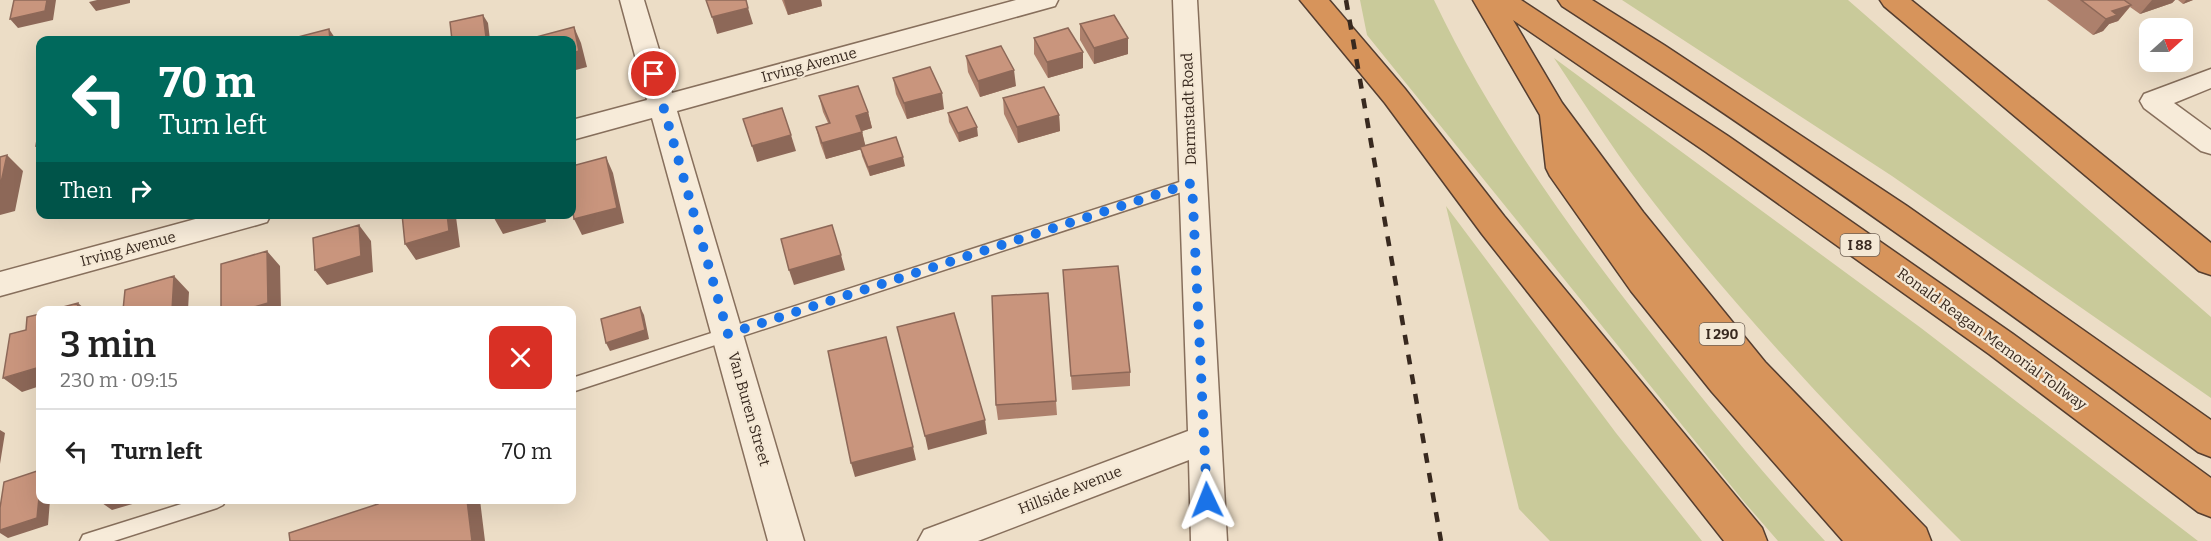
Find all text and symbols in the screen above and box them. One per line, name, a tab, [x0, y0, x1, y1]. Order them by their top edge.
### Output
north arrow	[2139, 18, 2193, 72]
map controls	[2139, 18, 2193, 72]
street label: Irving Avenue	[759, 44, 859, 86]
pin	[628, 48, 679, 99]
street label: Darmstadt Road	[1178, 52, 1200, 166]
icon: arrive	[637, 57, 670, 90]
text: 70 m	[159, 58, 255, 108]
icon: left	[60, 60, 138, 138]
text: Turn left	[159, 109, 267, 141]
icon: right	[124, 174, 157, 207]
text: Then	[60, 177, 112, 204]
street label: Irving Avenue	[78, 228, 178, 270]
road number: I 88	[1840, 234, 1880, 256]
street label: Ronald Reagan Memorial Tollway	[1894, 264, 2090, 414]
text: 3 min	[60, 323, 156, 367]
road number: I 290	[1700, 323, 1744, 345]
button: close	[489, 326, 552, 389]
street label: Van Buren Street	[724, 350, 774, 469]
text: 230 m · 09:15	[60, 368, 178, 392]
icon: left	[60, 435, 93, 468]
text: Turn left	[111, 438, 203, 465]
text: 70 m	[502, 438, 552, 465]
street label: Hillside Avenue	[1016, 462, 1124, 518]
position arrow	[1175, 468, 1239, 532]

